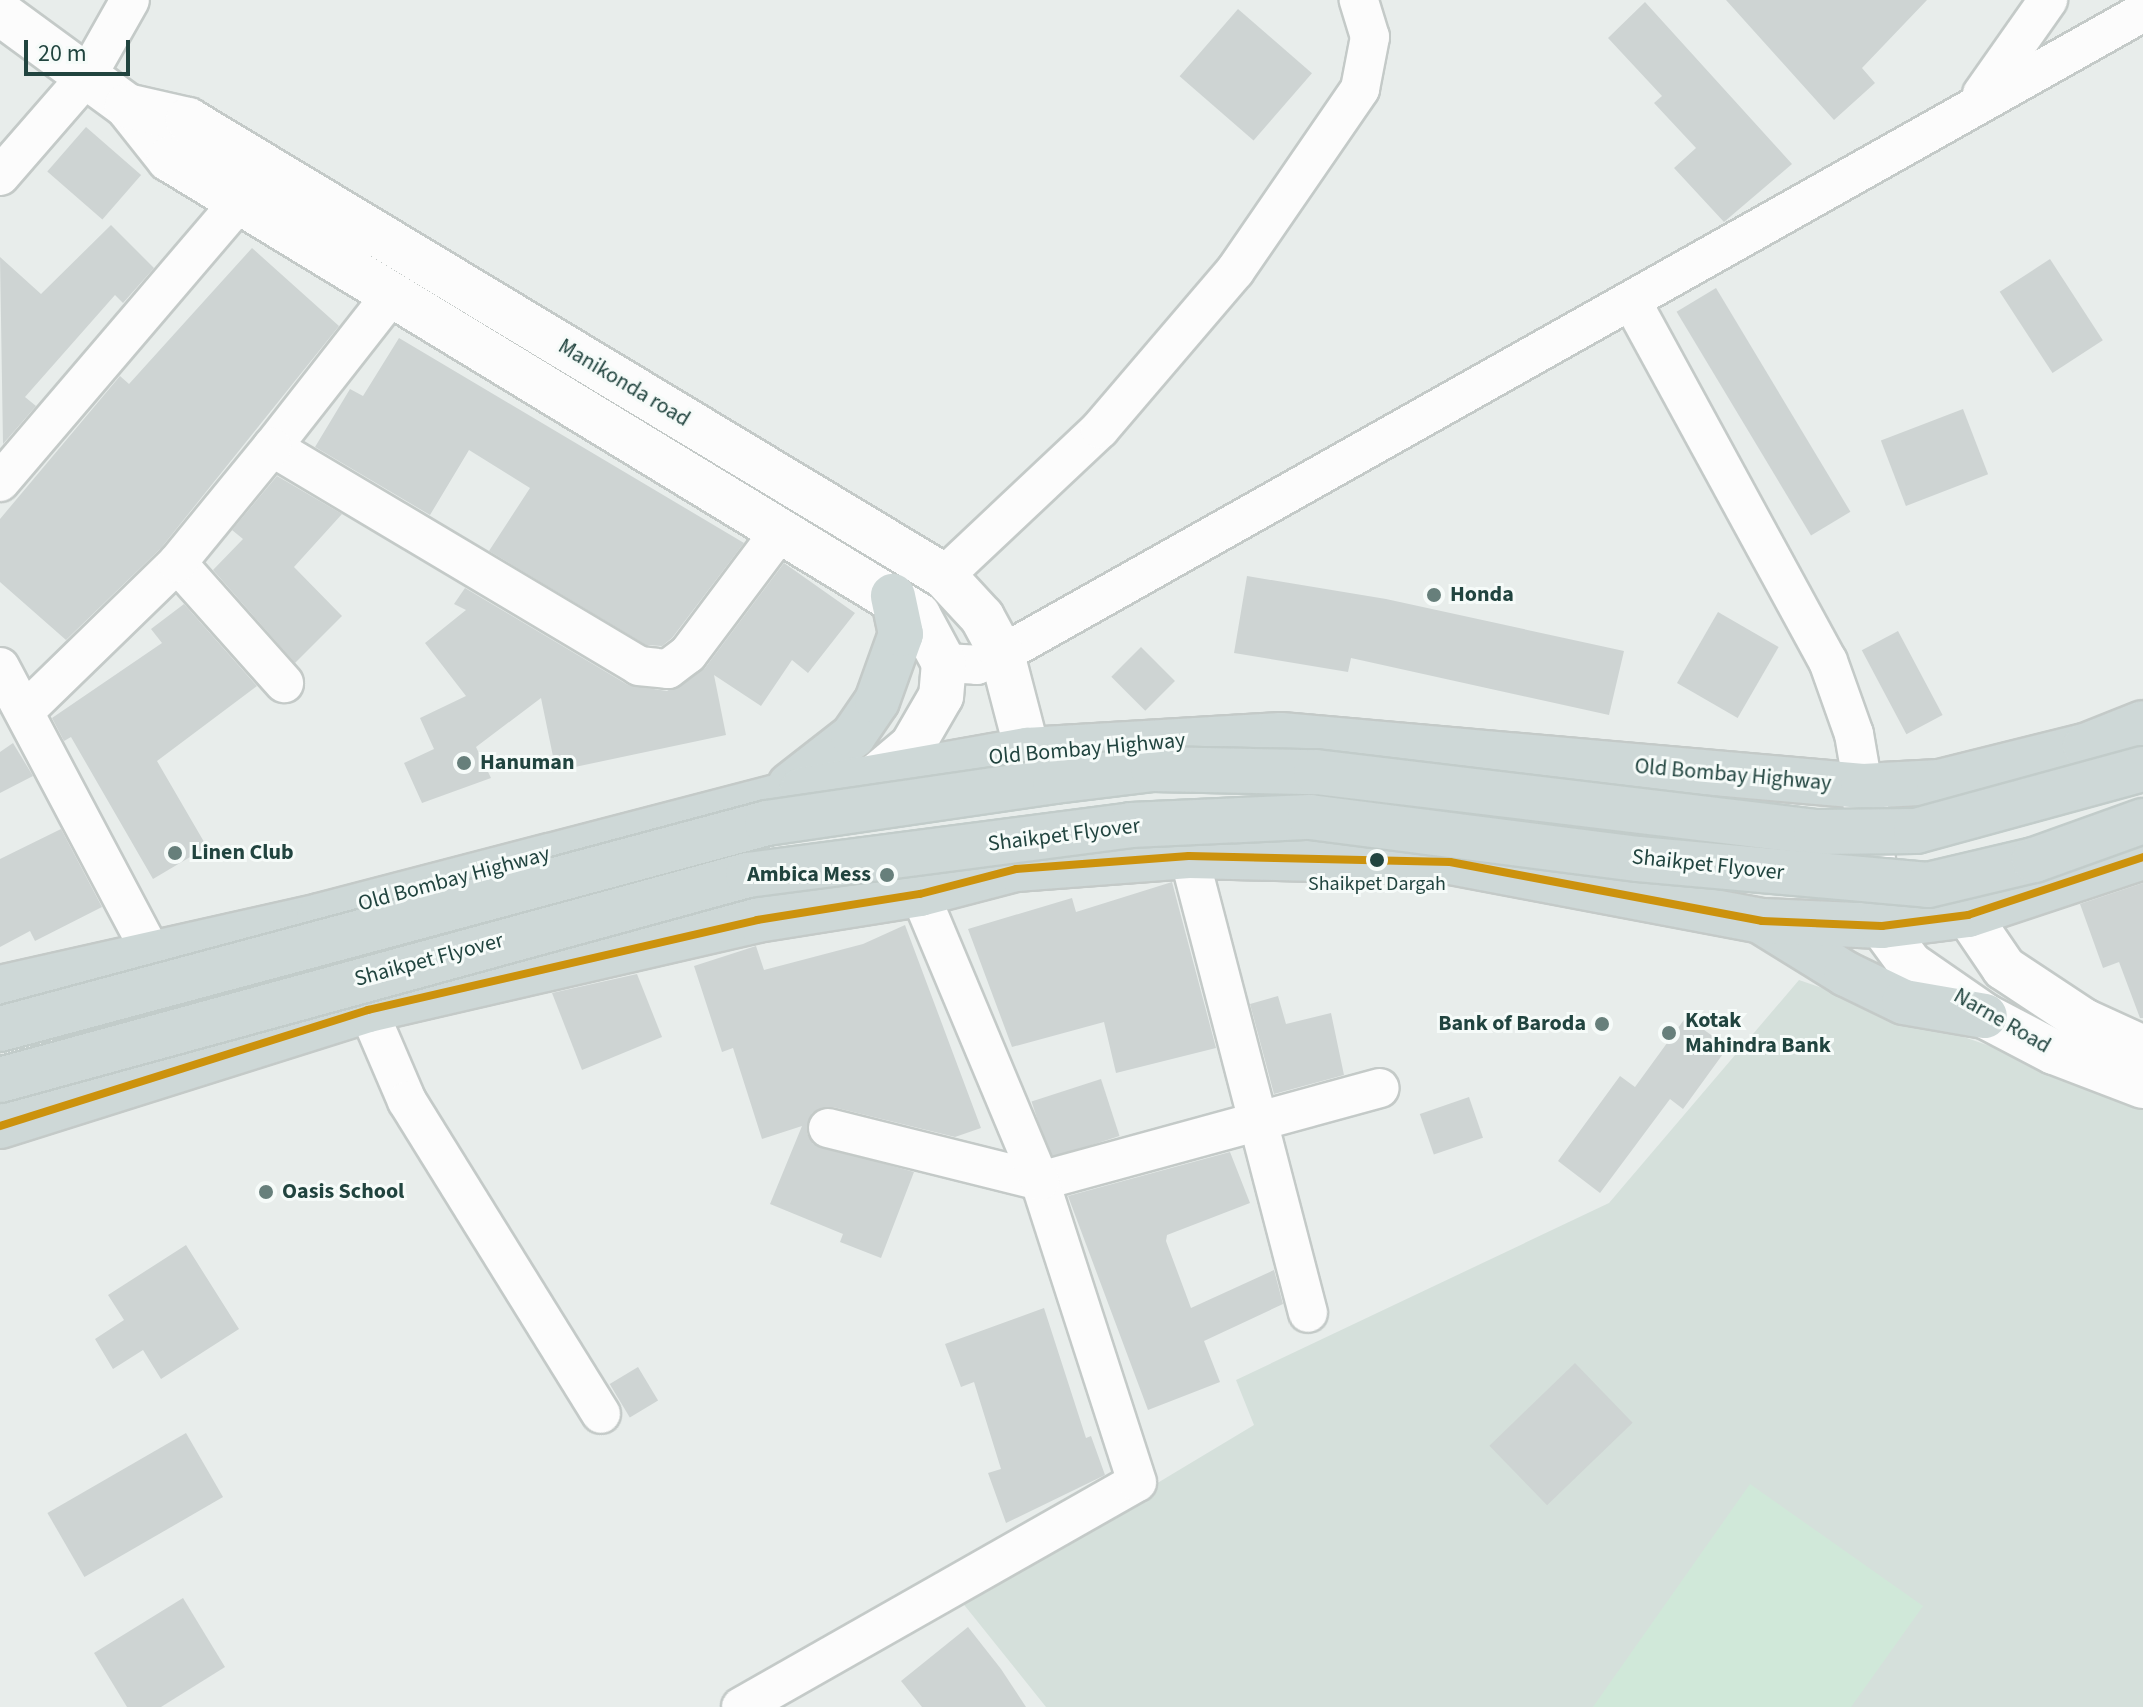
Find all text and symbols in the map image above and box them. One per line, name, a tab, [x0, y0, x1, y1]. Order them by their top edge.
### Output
scale bar	[28, 24, 134, 74]
text: 20 m	[38, 36, 87, 71]
street label: Manikonda road	[553, 333, 695, 433]
place label: Honda	[1450, 582, 1514, 608]
marker: Honda	[1425, 586, 1443, 604]
street label: Old Bombay Highway	[988, 727, 1186, 771]
place label: Hanuman	[480, 750, 575, 776]
street label: Old Bombay Highway	[1634, 753, 1832, 797]
marker: Hanuman	[455, 754, 473, 772]
street label: Shaikpet Flyover	[986, 813, 1142, 857]
place label: Linen Club	[191, 840, 294, 866]
street label: Old Bombay Highway	[355, 841, 553, 917]
marker: Linen Club	[166, 844, 184, 862]
street label: Shaikpet Flyover	[1630, 844, 1786, 886]
marker: Shaikpet Dargah	[1369, 852, 1385, 868]
place label: Ambica Mess	[747, 862, 871, 888]
marker: Ambica Mess	[878, 866, 896, 884]
place label: Shaikpet Dargah	[1308, 872, 1446, 896]
street label: Shaikpet Flyover	[352, 927, 506, 993]
street label: Narne Road	[1949, 983, 2055, 1059]
place label: Kotak Mahindra Bank	[1685, 1007, 1831, 1058]
place label: Bank of Baroda	[1438, 1011, 1586, 1037]
marker: Bank of Baroda	[1593, 1015, 1611, 1033]
marker: Kotak Mahindra Bank	[1660, 1024, 1678, 1042]
place label: Oasis School	[282, 1179, 404, 1205]
marker: Oasis School	[257, 1183, 275, 1201]

